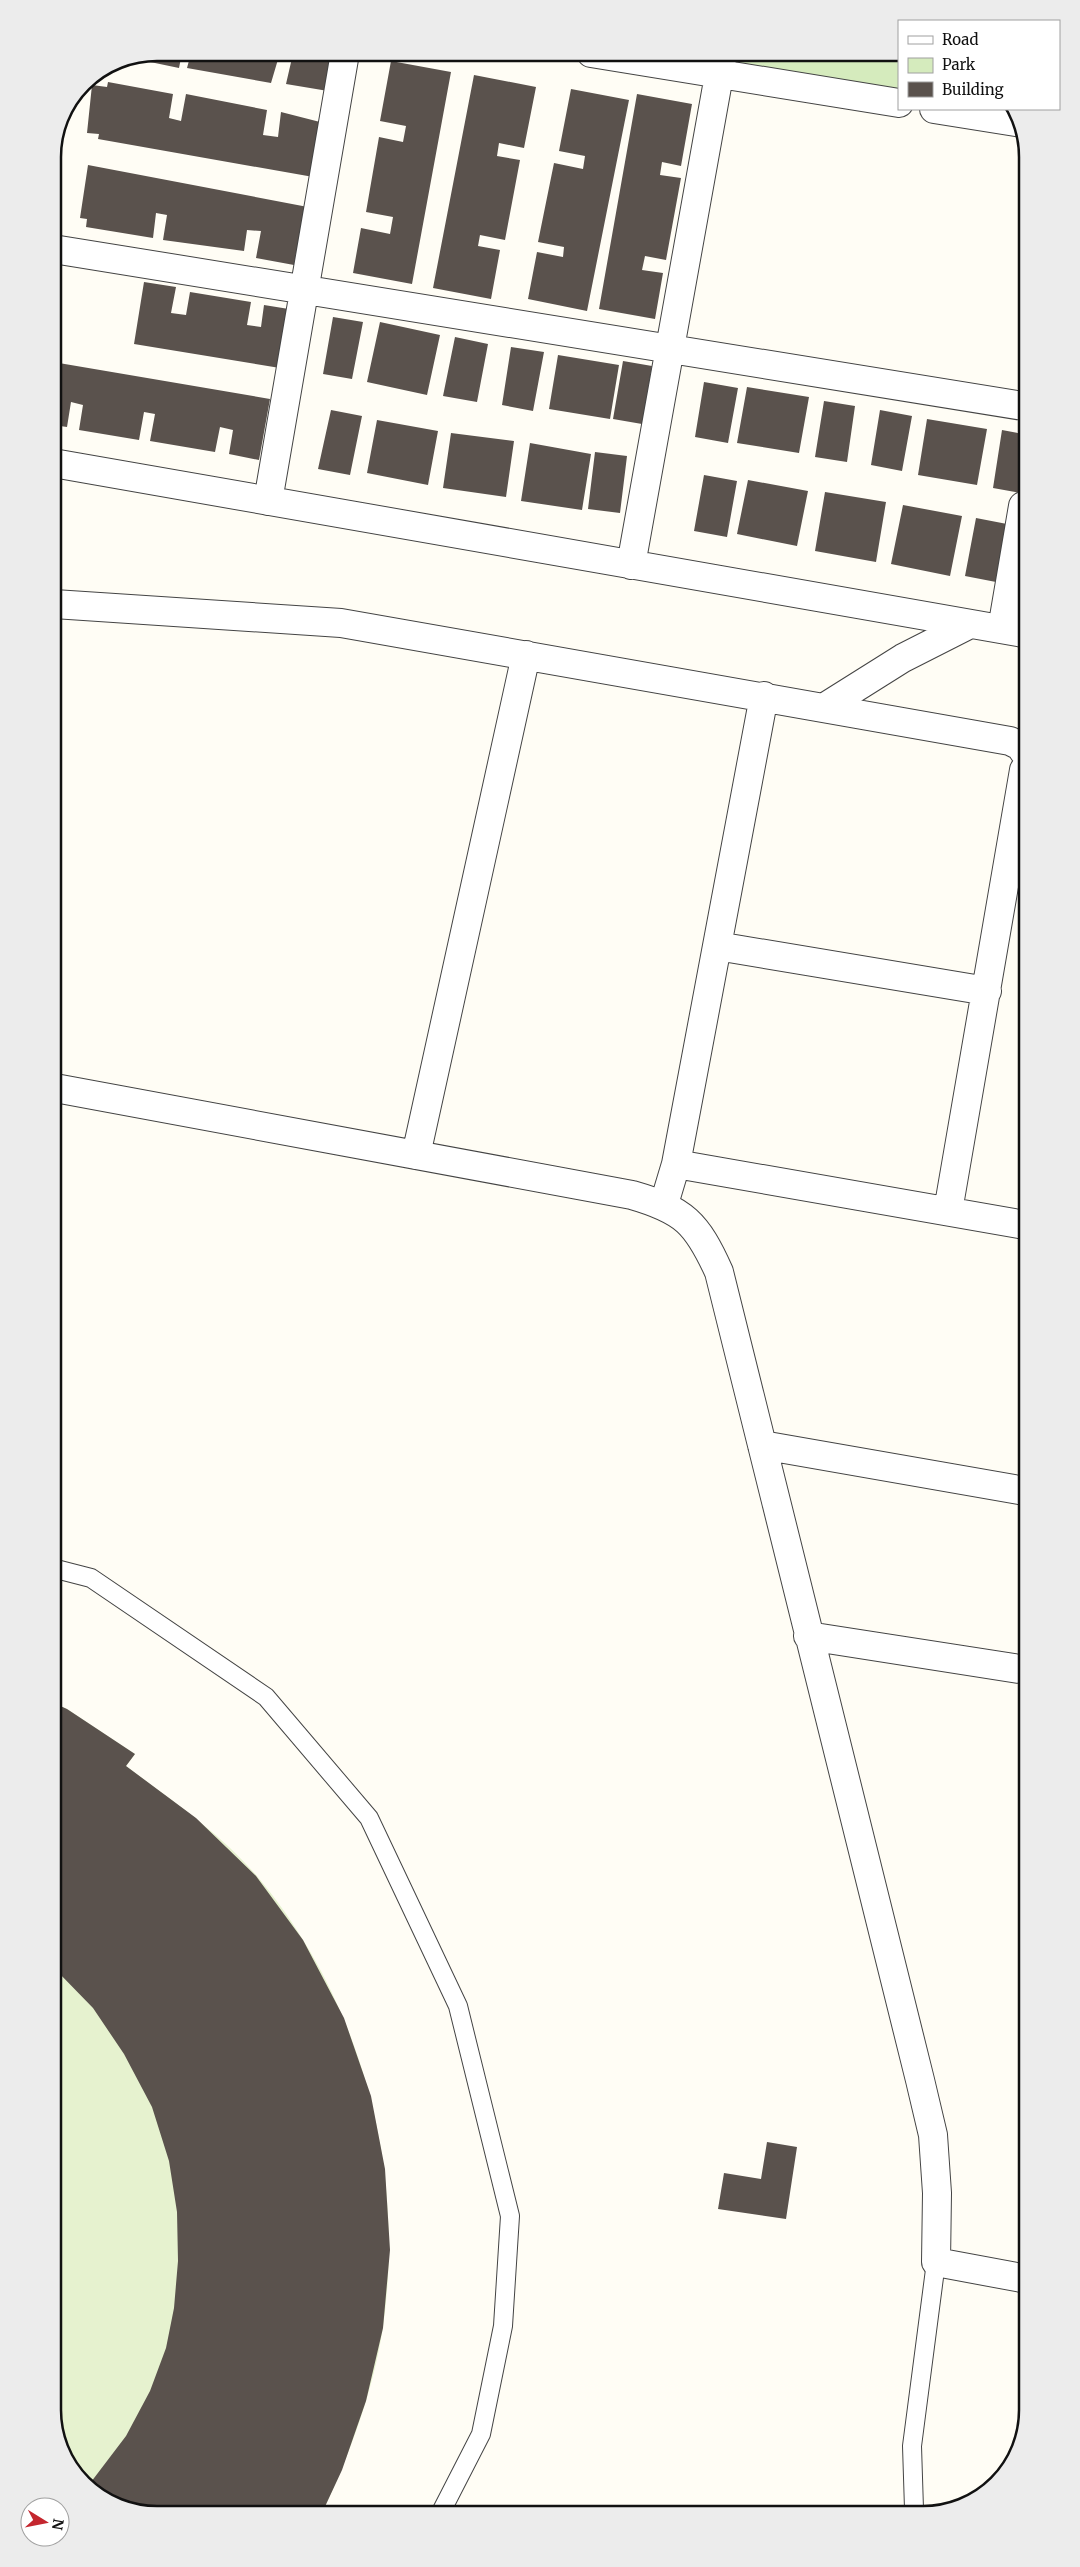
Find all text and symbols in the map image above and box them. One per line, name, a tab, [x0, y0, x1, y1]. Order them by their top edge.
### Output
legend	[898, 20, 1060, 110]
text: Road	[942, 30, 978, 49]
text: Park	[942, 55, 976, 74]
text: Building	[942, 80, 1004, 99]
north arrow	[20, 2497, 70, 2547]
text: N	[48, 2517, 68, 2531]

